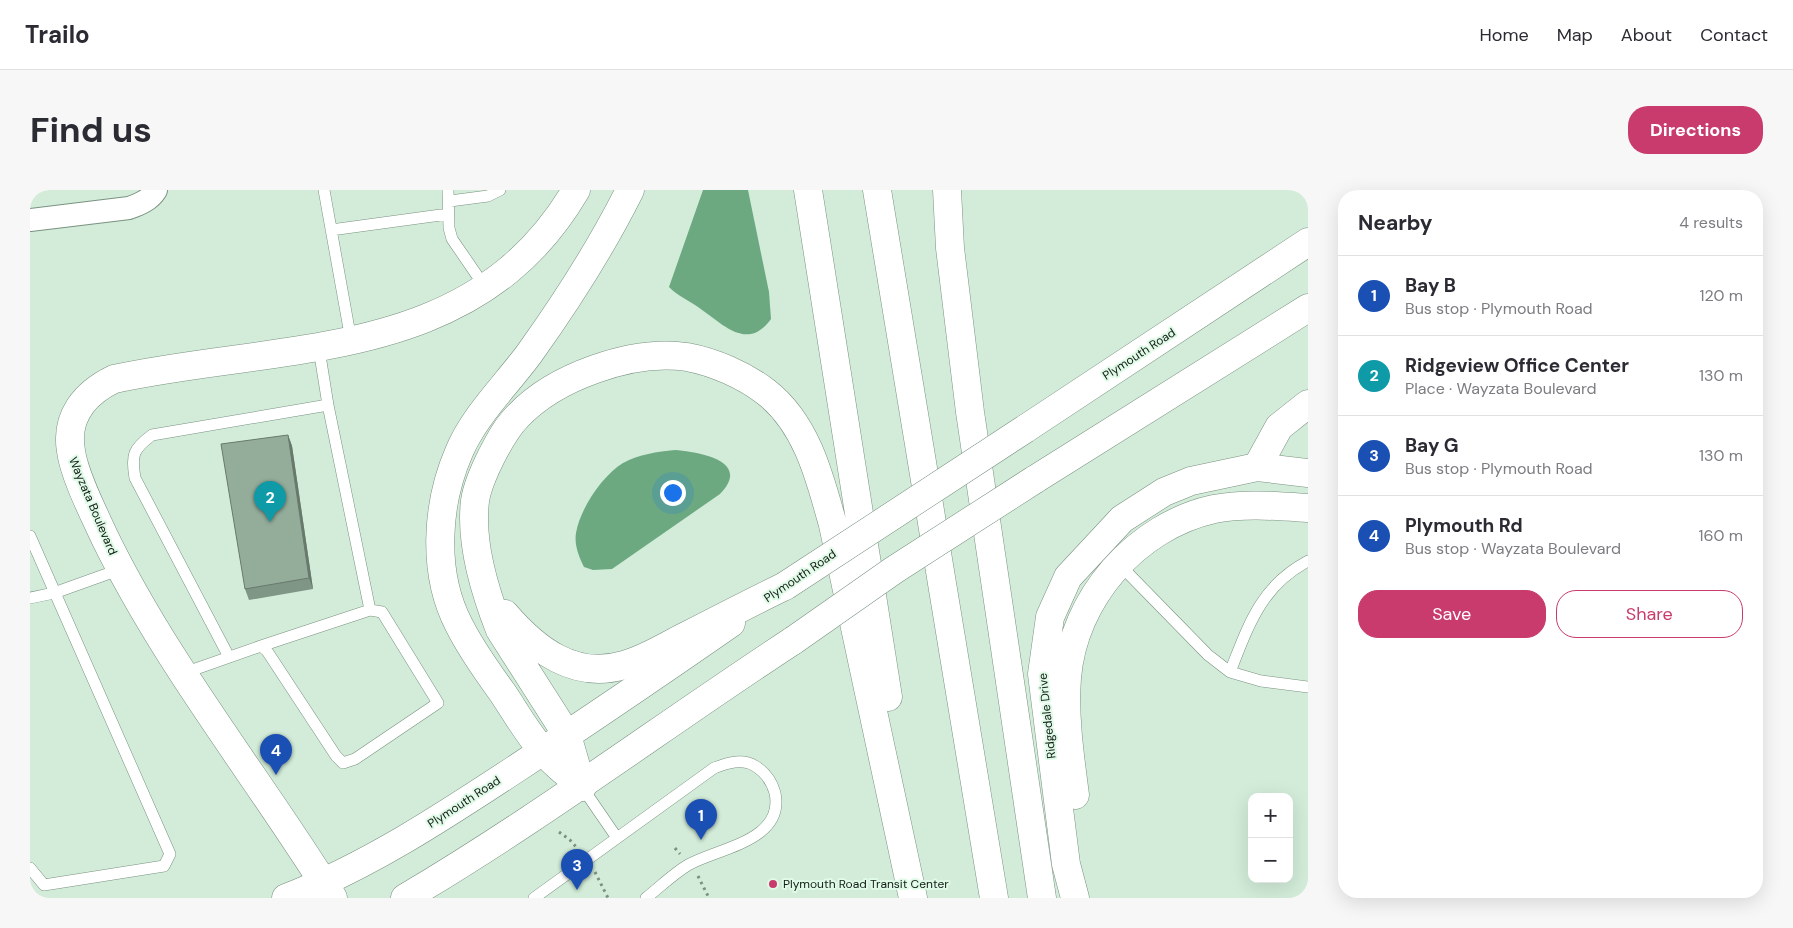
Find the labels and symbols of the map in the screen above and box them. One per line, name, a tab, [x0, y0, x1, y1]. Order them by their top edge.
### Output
street label: Plymouth Road	[1100, 324, 1178, 384]
street label: Wayzata Boulevard	[65, 454, 121, 558]
your location	[660, 480, 686, 506]
pin: 2	[254, 481, 286, 522]
street label: Plymouth Road	[761, 546, 839, 606]
street label: Ridgedale Drive	[1035, 672, 1059, 760]
pin: 4	[260, 734, 292, 775]
street label: Plymouth Road	[425, 772, 503, 832]
pin: 1	[685, 799, 717, 840]
pin: 3	[561, 849, 593, 890]
place label: Plymouth Road Transit Center	[783, 876, 949, 892]
marker: Plymouth Road Transit Center	[767, 878, 779, 890]

